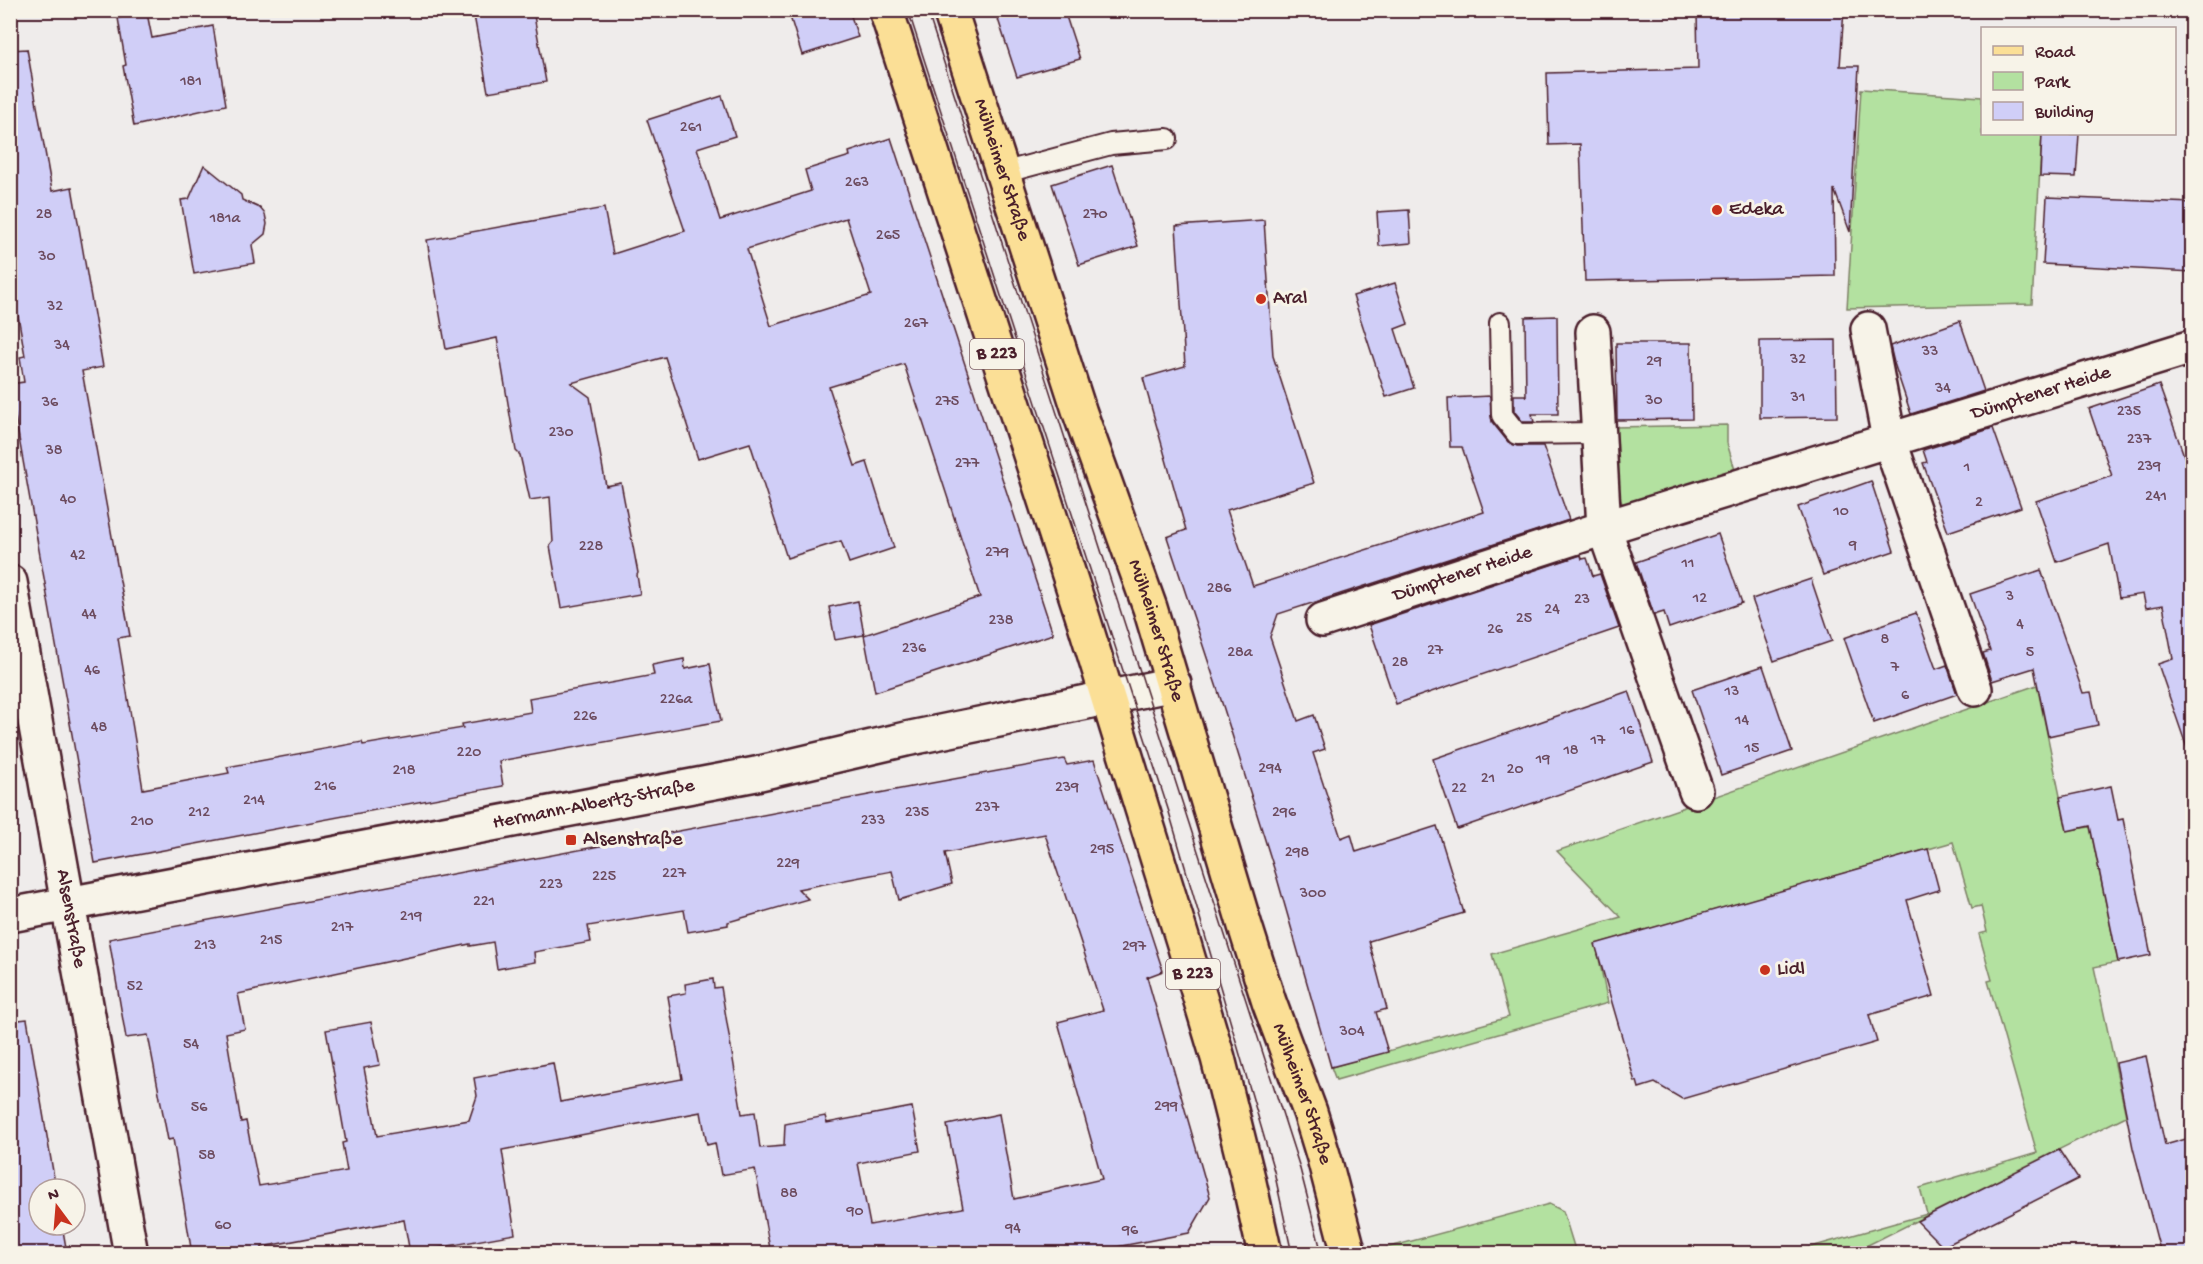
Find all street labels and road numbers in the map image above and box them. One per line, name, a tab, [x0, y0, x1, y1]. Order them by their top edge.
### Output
street label: Mülheimer Straße	[968, 96, 1035, 244]
road number: B 223	[970, 339, 1024, 369]
street label: Dümptener Heide	[1967, 361, 2114, 426]
street label: Dümptener Heide	[1388, 541, 1536, 608]
street label: Mülheimer Straße	[1122, 557, 1189, 705]
street label: Hermann-Albertz-Straße	[491, 774, 697, 835]
street label: Alsenstraße	[50, 868, 91, 970]
road number: B 223	[1166, 959, 1220, 989]
street label: Mülheimer Straße	[1267, 1020, 1337, 1167]

